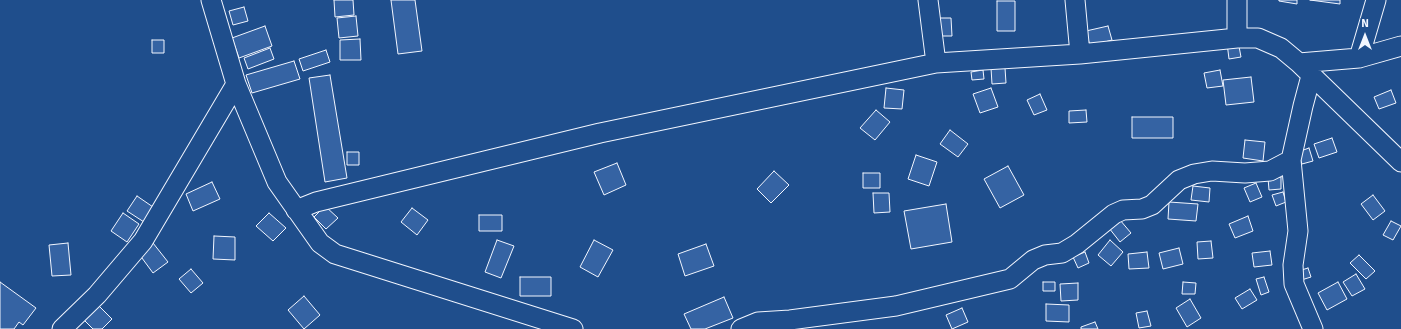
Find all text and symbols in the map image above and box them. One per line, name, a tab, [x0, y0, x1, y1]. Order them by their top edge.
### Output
north arrow	[1345, 16, 1385, 56]
text: N	[1361, 17, 1369, 30]

